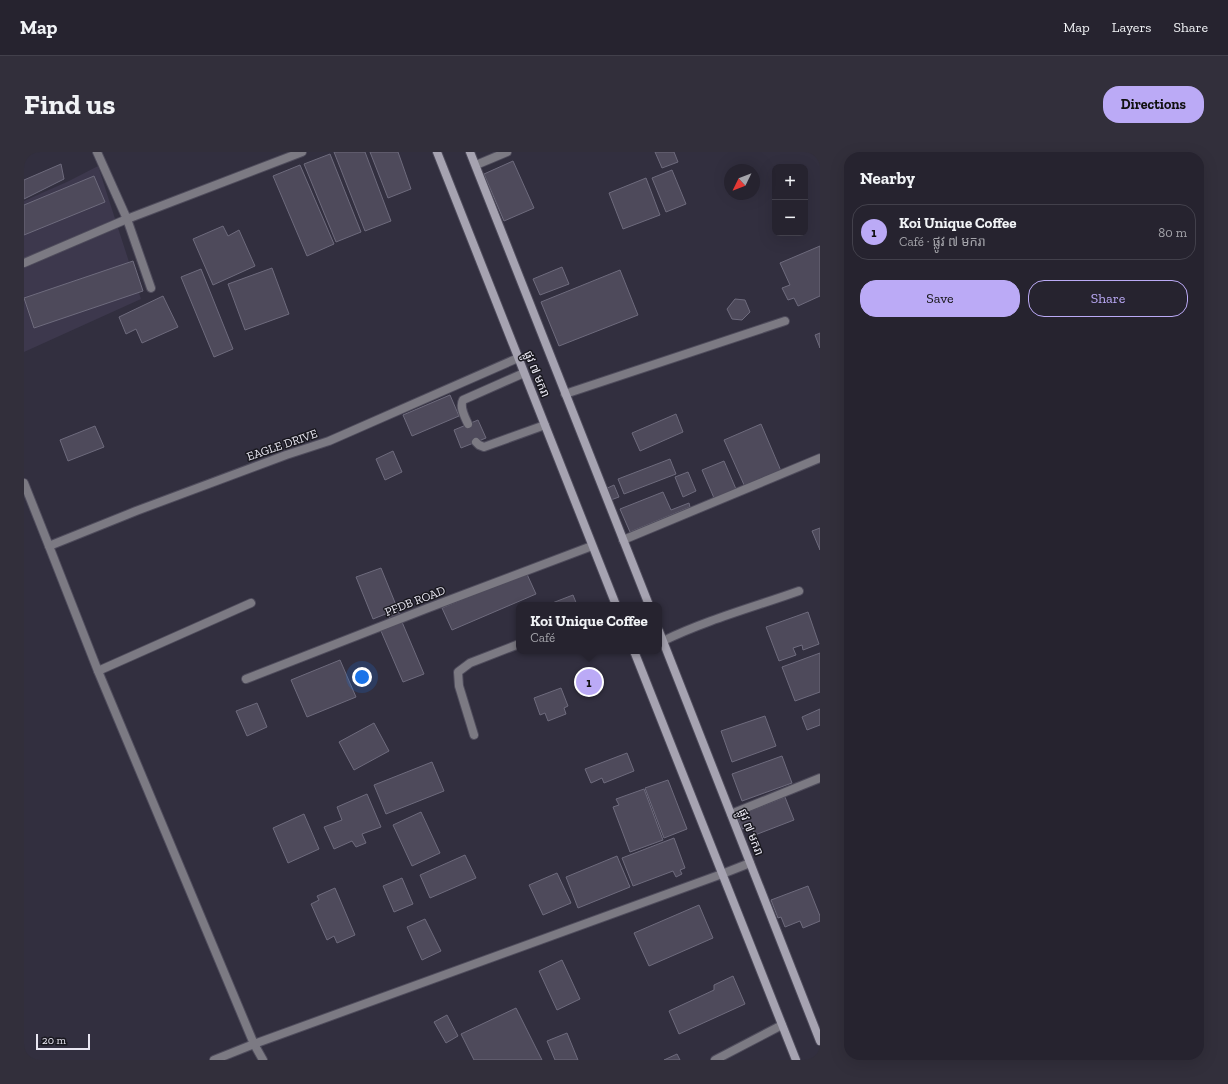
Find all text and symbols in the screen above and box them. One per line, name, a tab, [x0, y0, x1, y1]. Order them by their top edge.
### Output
text: Map	[20, 16, 57, 39]
text: Map	[1063, 19, 1090, 36]
text: Layers	[1112, 19, 1151, 36]
text: Share	[1173, 19, 1208, 36]
button: Directions	[1103, 86, 1204, 123]
text: Find us	[24, 88, 115, 121]
north arrow	[724, 164, 760, 200]
map controls	[772, 164, 808, 236]
button: +	[772, 164, 808, 200]
text: Nearby	[860, 168, 915, 188]
button: −	[772, 200, 808, 236]
text: Koi Unique Coffee	[899, 214, 1017, 232]
text: 1	[871, 225, 877, 240]
text: 80 m	[1158, 225, 1187, 240]
text: Café · ផ្លូវ ៧ មករា	[899, 234, 986, 249]
button: Save	[860, 280, 1020, 317]
button: Share	[1028, 280, 1188, 317]
street label: ផ្លូវ ៧ មករា	[518, 349, 553, 401]
street label: EAGLE DRIVE	[245, 426, 319, 464]
street label: PFDB ROAD	[383, 583, 447, 619]
popup	[516, 602, 662, 654]
text: Koi Unique Coffee	[530, 612, 648, 630]
text: Café	[530, 630, 555, 645]
your location	[352, 667, 372, 687]
pin: 1	[576, 667, 602, 697]
street label: ផ្លូវ ៧ មករា	[732, 807, 766, 859]
scale bar	[36, 1032, 90, 1051]
text: 20 m	[42, 1034, 66, 1047]

